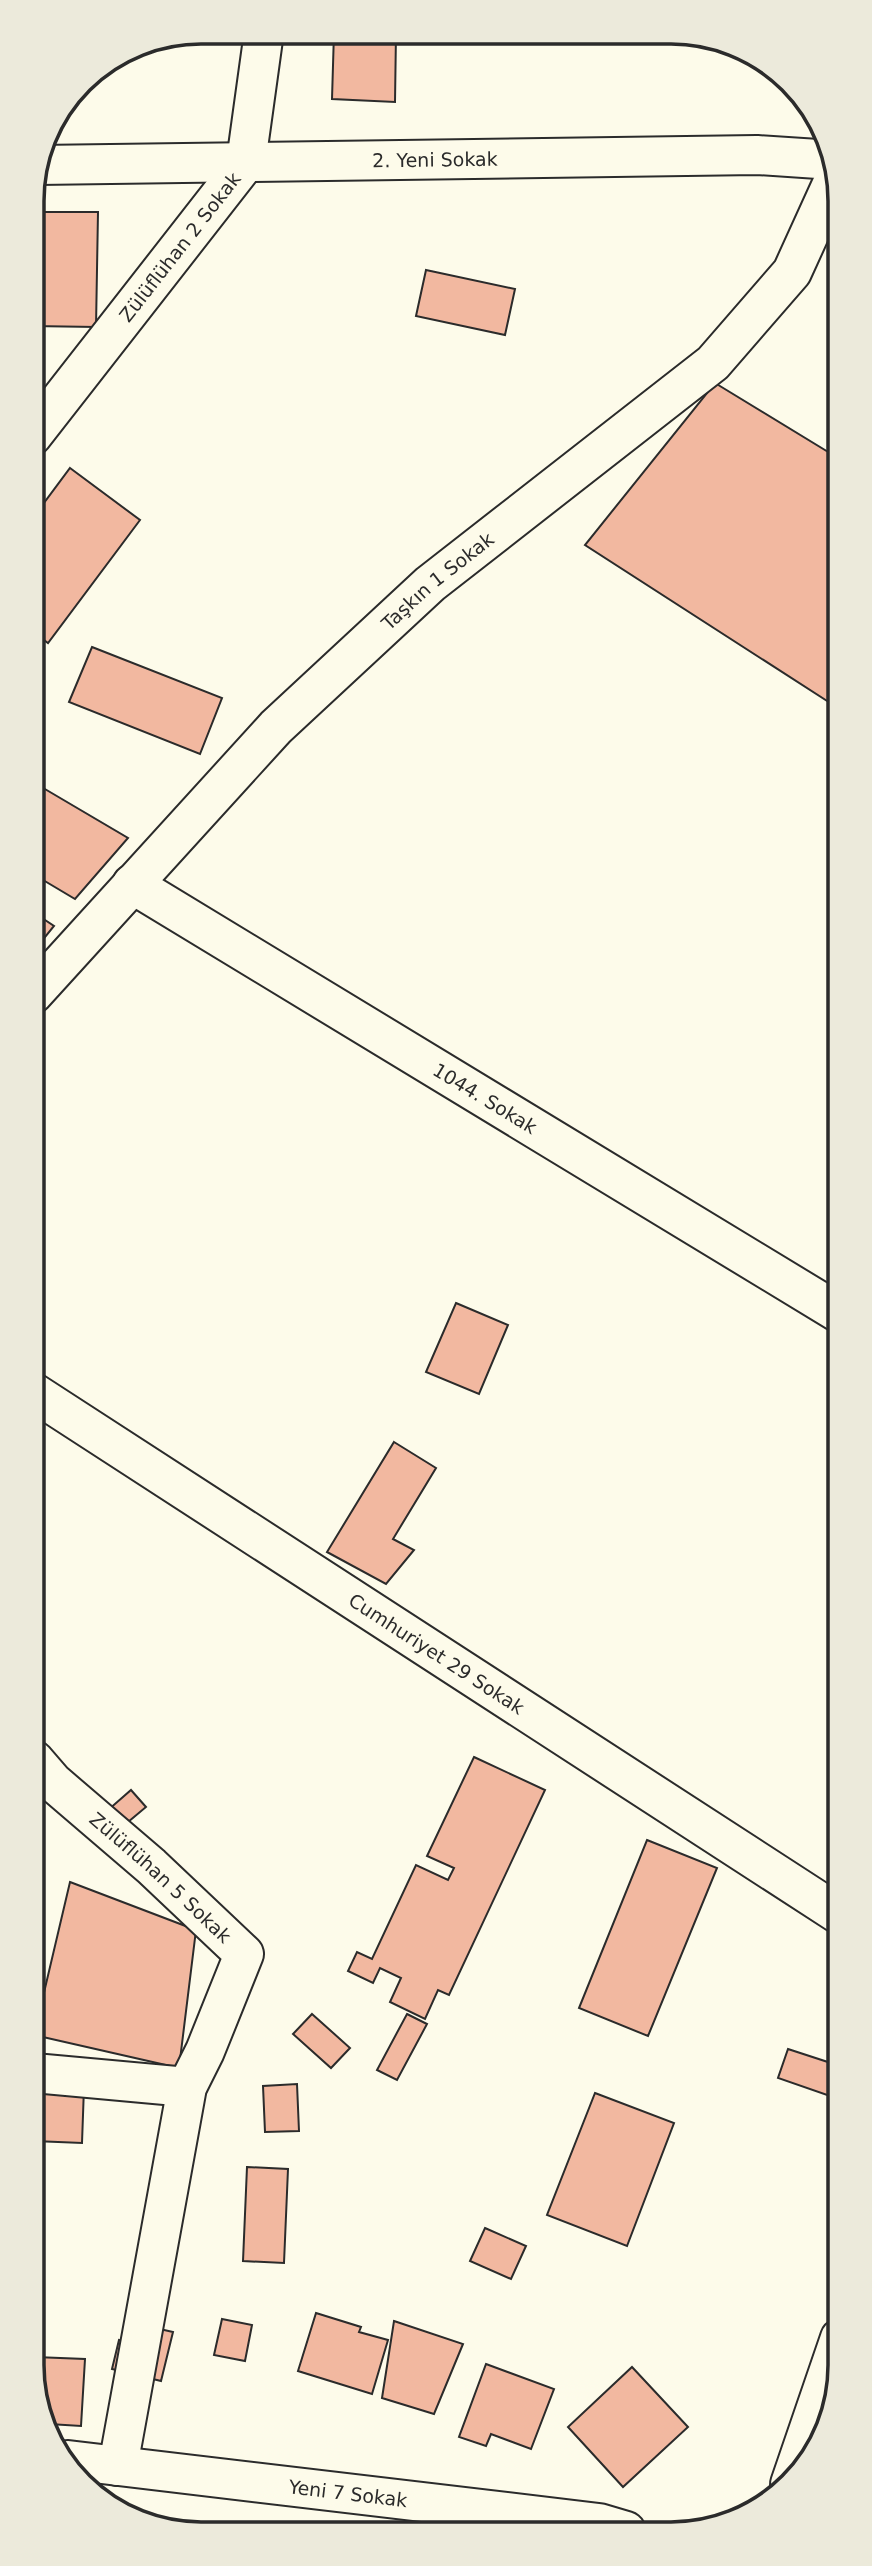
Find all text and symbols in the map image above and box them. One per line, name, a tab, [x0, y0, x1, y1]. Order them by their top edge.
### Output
street label: 2. Yeni Sokak	[372, 148, 498, 171]
street label: Zülüflühan 2 Sokak	[115, 168, 245, 326]
street label: Taşkın 1 Sokak	[376, 528, 498, 635]
street label: 1044. Sokak	[429, 1058, 541, 1138]
street label: Cumhuriyet 29 Sokak	[345, 1589, 529, 1719]
street label: Zülüflühan 5 Sokak	[86, 1808, 236, 1947]
street label: Yeni 7 Sokak	[286, 2475, 409, 2511]

